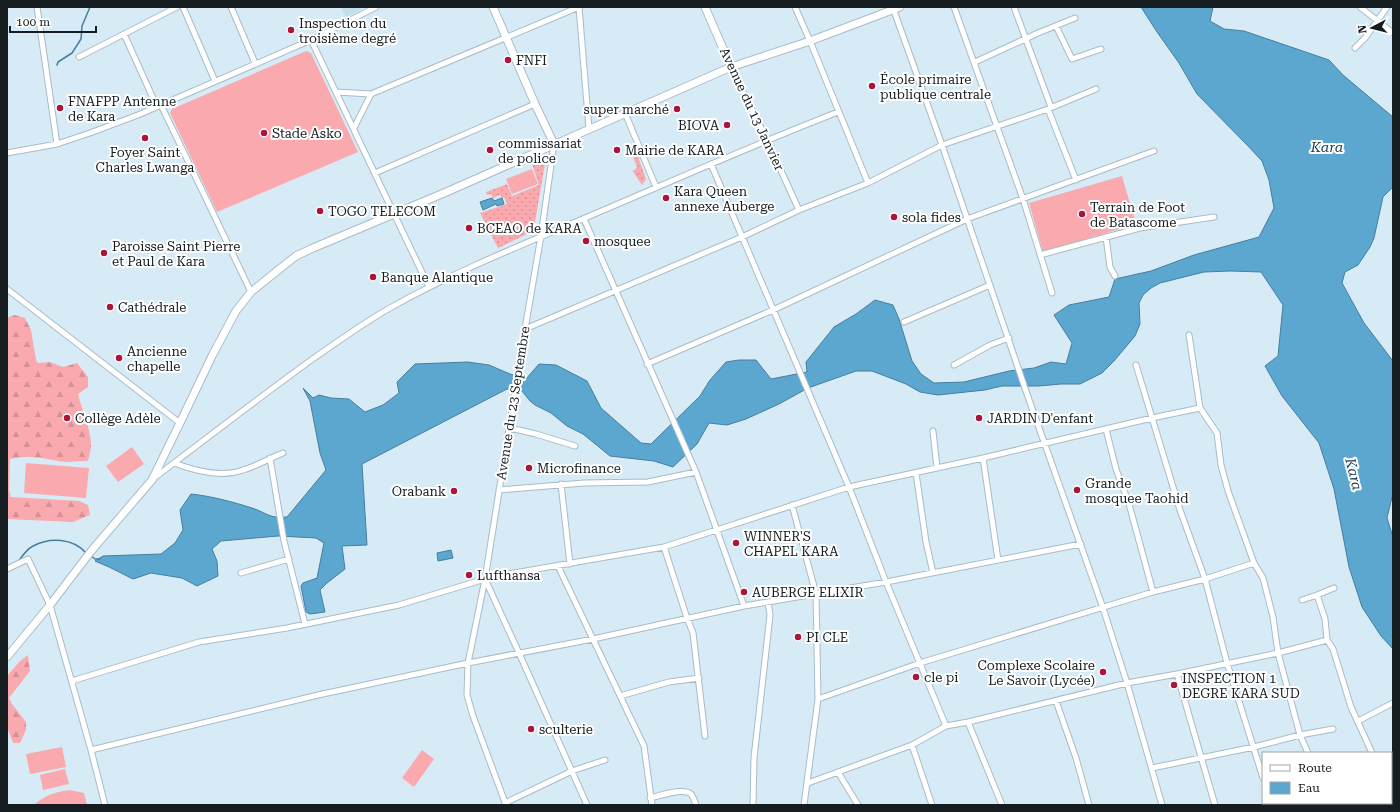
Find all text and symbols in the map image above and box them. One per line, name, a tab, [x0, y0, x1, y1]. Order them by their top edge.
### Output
scale bar	[10, 8, 96, 34]
north arrow	[1352, 8, 1392, 48]
text: 100 m	[16, 15, 50, 29]
place label: Inspection du troisième degré	[299, 16, 396, 46]
text: N	[1356, 24, 1370, 34]
marker: Inspection du troisième degré	[286, 25, 296, 35]
street label: Avenue du 13 Janvier	[717, 45, 787, 173]
place label: FNFI	[516, 53, 547, 68]
marker: FNFI	[503, 55, 513, 65]
place label: École primaire publique centrale	[880, 71, 991, 102]
marker: École primaire publique centrale	[867, 81, 877, 91]
place label: FNAFPP Antenne de Kara	[68, 94, 176, 124]
place label: super marché	[584, 102, 669, 117]
marker: FNAFPP Antenne de Kara	[55, 103, 65, 113]
marker: super marché	[672, 104, 682, 114]
place label: BIOVA	[678, 118, 719, 133]
marker: BIOVA	[722, 120, 732, 130]
place label: Stade Asko	[272, 126, 342, 141]
marker: Stade Asko	[259, 128, 269, 138]
marker: Foyer Saint Charles Lwanga	[140, 133, 150, 143]
place label: commissariat de police	[498, 136, 582, 166]
water label: Kara	[1310, 139, 1343, 155]
place label: Mairie de KARA	[625, 143, 724, 158]
place label: Foyer Saint Charles Lwanga	[96, 145, 194, 175]
marker: commissariat de police	[485, 145, 495, 155]
marker: Mairie de KARA	[612, 145, 622, 155]
place label: Kara Queen annexe Auberge	[674, 184, 774, 214]
marker: Kara Queen annexe Auberge	[661, 193, 671, 203]
place label: Terrain de Foot de Batascome	[1090, 200, 1185, 230]
place label: TOGO TELECOM	[328, 204, 436, 219]
marker: TOGO TELECOM	[315, 206, 325, 216]
marker: Terrain de Foot de Batascome	[1077, 209, 1087, 219]
place label: sola fides	[902, 210, 961, 225]
marker: sola fides	[889, 212, 899, 222]
place label: BCEAO de KARA	[477, 221, 582, 236]
marker: BCEAO de KARA	[464, 223, 474, 233]
place label: mosquee	[594, 234, 651, 249]
marker: mosquee	[581, 236, 591, 246]
place label: Paroisse Saint Pierre et Paul de Kara	[112, 239, 240, 269]
marker: Paroisse Saint Pierre et Paul de Kara	[99, 248, 109, 258]
place label: Banque Alantique	[381, 270, 493, 285]
marker: Banque Alantique	[368, 272, 378, 282]
place label: Cathédrale	[118, 300, 186, 315]
marker: Cathédrale	[105, 302, 115, 312]
street label: Avenue du 23 Septembre	[493, 325, 533, 481]
place label: Ancienne chapelle	[127, 344, 187, 374]
marker: Ancienne chapelle	[114, 353, 124, 363]
place label: Collège Adèle	[75, 411, 161, 426]
place label: JARDIN D'enfant	[987, 411, 1094, 426]
marker: Collège Adèle	[62, 413, 72, 423]
marker: JARDIN D'enfant	[974, 413, 984, 423]
water label: Kara	[1342, 455, 1366, 492]
place label: Microfinance	[537, 461, 621, 476]
marker: Microfinance	[524, 463, 534, 473]
place label: Grande mosquee Taohid	[1085, 476, 1189, 506]
place label: Orabank	[392, 484, 446, 499]
marker: Grande mosquee Taohid	[1072, 485, 1082, 495]
marker: Orabank	[449, 486, 459, 496]
place label: WINNER'S CHAPEL KARA	[744, 529, 838, 559]
marker: WINNER'S CHAPEL KARA	[731, 538, 741, 548]
place label: Lufthansa	[477, 568, 540, 583]
marker: Lufthansa	[464, 570, 474, 580]
place label: AUBERGE ELIXIR	[752, 585, 864, 600]
marker: AUBERGE ELIXIR	[739, 587, 749, 597]
place label: PI CLE	[806, 630, 848, 645]
marker: PI CLE	[793, 632, 803, 642]
place label: Complexe Scolaire Le Savoir (Lycée)	[977, 658, 1095, 688]
marker: Complexe Scolaire Le Savoir (Lycée)	[1098, 667, 1108, 677]
place label: cle pi	[924, 670, 958, 685]
place label: INSPECTION 1 DEGRE KARA SUD	[1182, 671, 1300, 701]
marker: cle pi	[911, 672, 921, 682]
marker: INSPECTION 1 DEGRE KARA SUD	[1169, 680, 1179, 690]
place label: sculterie	[539, 722, 593, 737]
marker: sculterie	[526, 724, 536, 734]
legend	[1262, 752, 1392, 804]
text: Route	[1298, 761, 1332, 775]
text: Eau	[1298, 781, 1320, 795]

